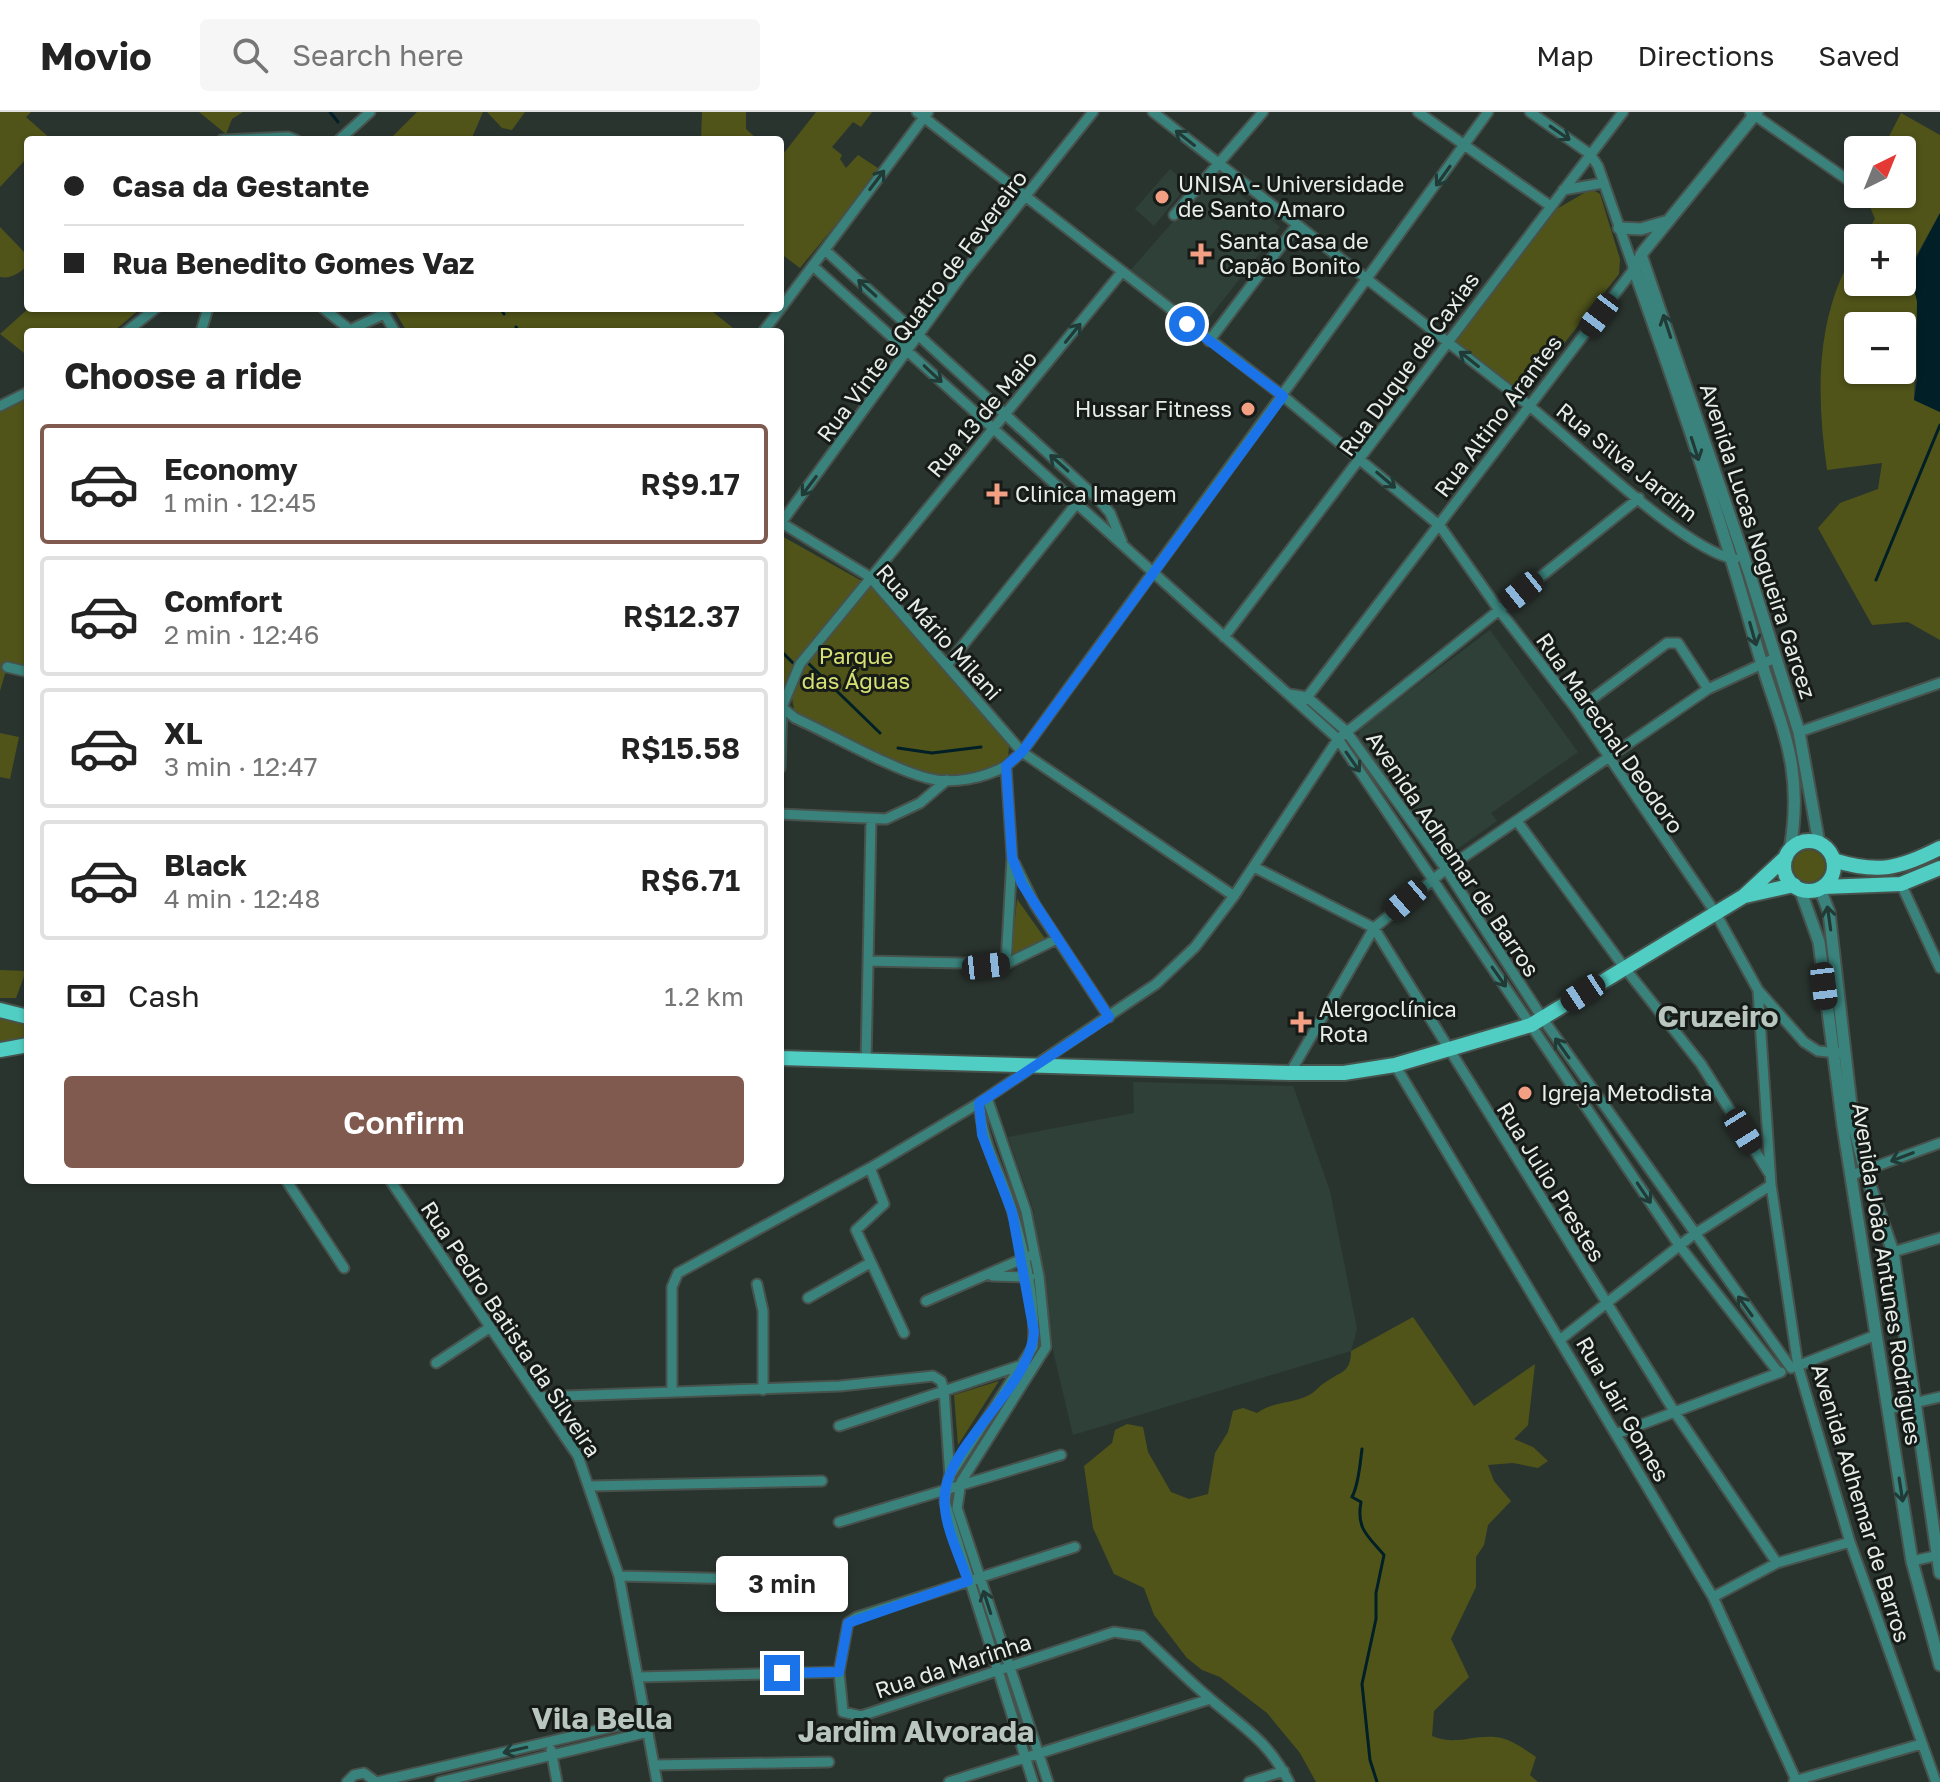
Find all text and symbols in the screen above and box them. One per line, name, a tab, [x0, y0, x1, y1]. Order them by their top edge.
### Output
search box	[200, 19, 760, 91]
text: Movio	[40, 33, 152, 78]
icon: search	[228, 33, 272, 77]
text: Search here	[292, 37, 464, 73]
text: Map	[1536, 39, 1593, 72]
text: Directions	[1637, 39, 1774, 72]
text: Saved	[1818, 39, 1900, 72]
one-way arrow	[1549, 125, 1571, 141]
one-way arrow	[1175, 129, 1196, 147]
north arrow	[1844, 136, 1916, 208]
map controls	[1844, 136, 1916, 384]
one-way arrow	[1435, 164, 1451, 186]
street label: Rua Vinte e Quatro de Fevereiro	[811, 165, 1033, 447]
text: Casa da Gestante	[112, 168, 369, 204]
one-way arrow	[869, 170, 886, 192]
place label: UNISA - Universidade de Santo Amaro	[1178, 170, 1404, 222]
marker: UNISA - Universidade de Santo Amaro	[1153, 188, 1171, 206]
button: +	[1844, 224, 1916, 296]
place label: Santa Casa de Capão Bonito	[1219, 227, 1369, 279]
marker: Santa Casa de Capão Bonito	[1190, 243, 1212, 265]
text: Rua Benedito Gomes Vaz	[112, 245, 474, 281]
street label: Rua Duque de Caxias	[1333, 266, 1484, 461]
one-way arrow	[857, 279, 877, 297]
car	[1575, 289, 1623, 341]
route start	[1169, 306, 1205, 342]
button: −	[1844, 312, 1916, 384]
one-way arrow	[1658, 313, 1673, 338]
one-way arrow	[1063, 322, 1081, 343]
street label: Rua Altino Arantes	[1428, 329, 1567, 502]
street label: Rua 13 de Maio	[921, 345, 1042, 483]
one-way arrow	[1459, 350, 1480, 367]
text: Choose a ride	[64, 354, 302, 397]
one-way arrow	[923, 365, 943, 383]
street label: Avenida Lucas Nogueira Garcez	[1695, 380, 1822, 702]
place label: Hussar Fitness	[1075, 395, 1232, 422]
street label: Rua Silva Jardim	[1551, 396, 1703, 527]
marker: Hussar Fitness	[1239, 400, 1257, 418]
one-way arrow	[1689, 436, 1704, 461]
icon: car	[68, 448, 140, 520]
text: Economy	[164, 451, 298, 487]
one-way arrow	[1049, 455, 1069, 473]
text: R$9.17	[640, 466, 740, 502]
one-way arrow	[1376, 471, 1396, 489]
one-way arrow	[800, 475, 817, 496]
place label: Clinica Imagem	[1015, 480, 1177, 507]
marker: Clinica Imagem	[986, 483, 1008, 505]
text: 1 min · 12:45	[164, 487, 316, 518]
street label: Rua Mário Milani	[871, 558, 1008, 705]
car	[1496, 567, 1548, 615]
icon: car	[68, 580, 140, 652]
text: Comfort	[164, 583, 283, 619]
text: R$12.37	[623, 598, 740, 634]
text: 2 min · 12:46	[164, 619, 319, 650]
one-way arrow	[1746, 620, 1761, 646]
street label: Rua Marechal Deodoro	[1531, 627, 1690, 838]
park label: Parque das Águas	[802, 642, 910, 694]
icon: car	[68, 712, 140, 784]
text: XL	[164, 715, 203, 751]
street label: Avenida Adhemar de Barros	[1361, 726, 1546, 981]
text: R$15.58	[620, 730, 740, 766]
one-way arrow	[1345, 750, 1361, 772]
text: 3 min · 12:47	[164, 751, 318, 782]
icon: car	[68, 844, 140, 916]
text: Black	[164, 847, 247, 883]
text: R$6.71	[640, 862, 740, 898]
car	[1380, 875, 1432, 925]
text: 4 min · 12:48	[164, 883, 320, 914]
one-way arrow	[1821, 906, 1836, 932]
car	[961, 952, 1011, 980]
car	[1809, 961, 1839, 1011]
one-way arrow	[1491, 966, 1507, 988]
car	[1556, 970, 1610, 1016]
icon: cash	[64, 974, 108, 1018]
text: Cash	[128, 978, 200, 1014]
text: 1.2 km	[664, 981, 744, 1012]
place label: Alergoclínica Rota	[1319, 995, 1457, 1047]
district label: Cruzeiro	[1657, 998, 1779, 1034]
marker: Alergoclínica Rota	[1290, 1011, 1312, 1033]
one-way arrow	[1554, 1037, 1570, 1059]
button: Confirm	[64, 1076, 744, 1168]
place label: Igreja Metodista	[1541, 1079, 1712, 1106]
marker: Igreja Metodista	[1516, 1084, 1534, 1102]
street label: Rua Julio Prestes	[1491, 1097, 1611, 1267]
street label: Avenida João Antunes Rodrigues	[1847, 1101, 1928, 1447]
car	[1720, 1104, 1766, 1158]
one-way arrow	[1890, 1151, 1915, 1165]
one-way arrow	[1636, 1181, 1652, 1203]
street label: Rua Pedro Batista da Silveira	[416, 1196, 607, 1462]
one-way arrow	[1736, 1295, 1753, 1317]
street label: Rua Jair Gomes	[1571, 1331, 1676, 1486]
street label: Avenida Adhemar de Barros	[1806, 1360, 1917, 1645]
one-way arrow	[1894, 1477, 1909, 1502]
callout: 3 min	[716, 1557, 848, 1613]
text: 3 min	[748, 1568, 816, 1599]
one-way arrow	[979, 1590, 993, 1615]
street label: Rua da Marinha	[871, 1628, 1034, 1703]
route end	[764, 1655, 800, 1691]
district label: Vila Bella	[532, 1700, 672, 1736]
district label: Jardim Alvorada	[798, 1713, 1034, 1749]
one-way arrow	[503, 1743, 529, 1758]

